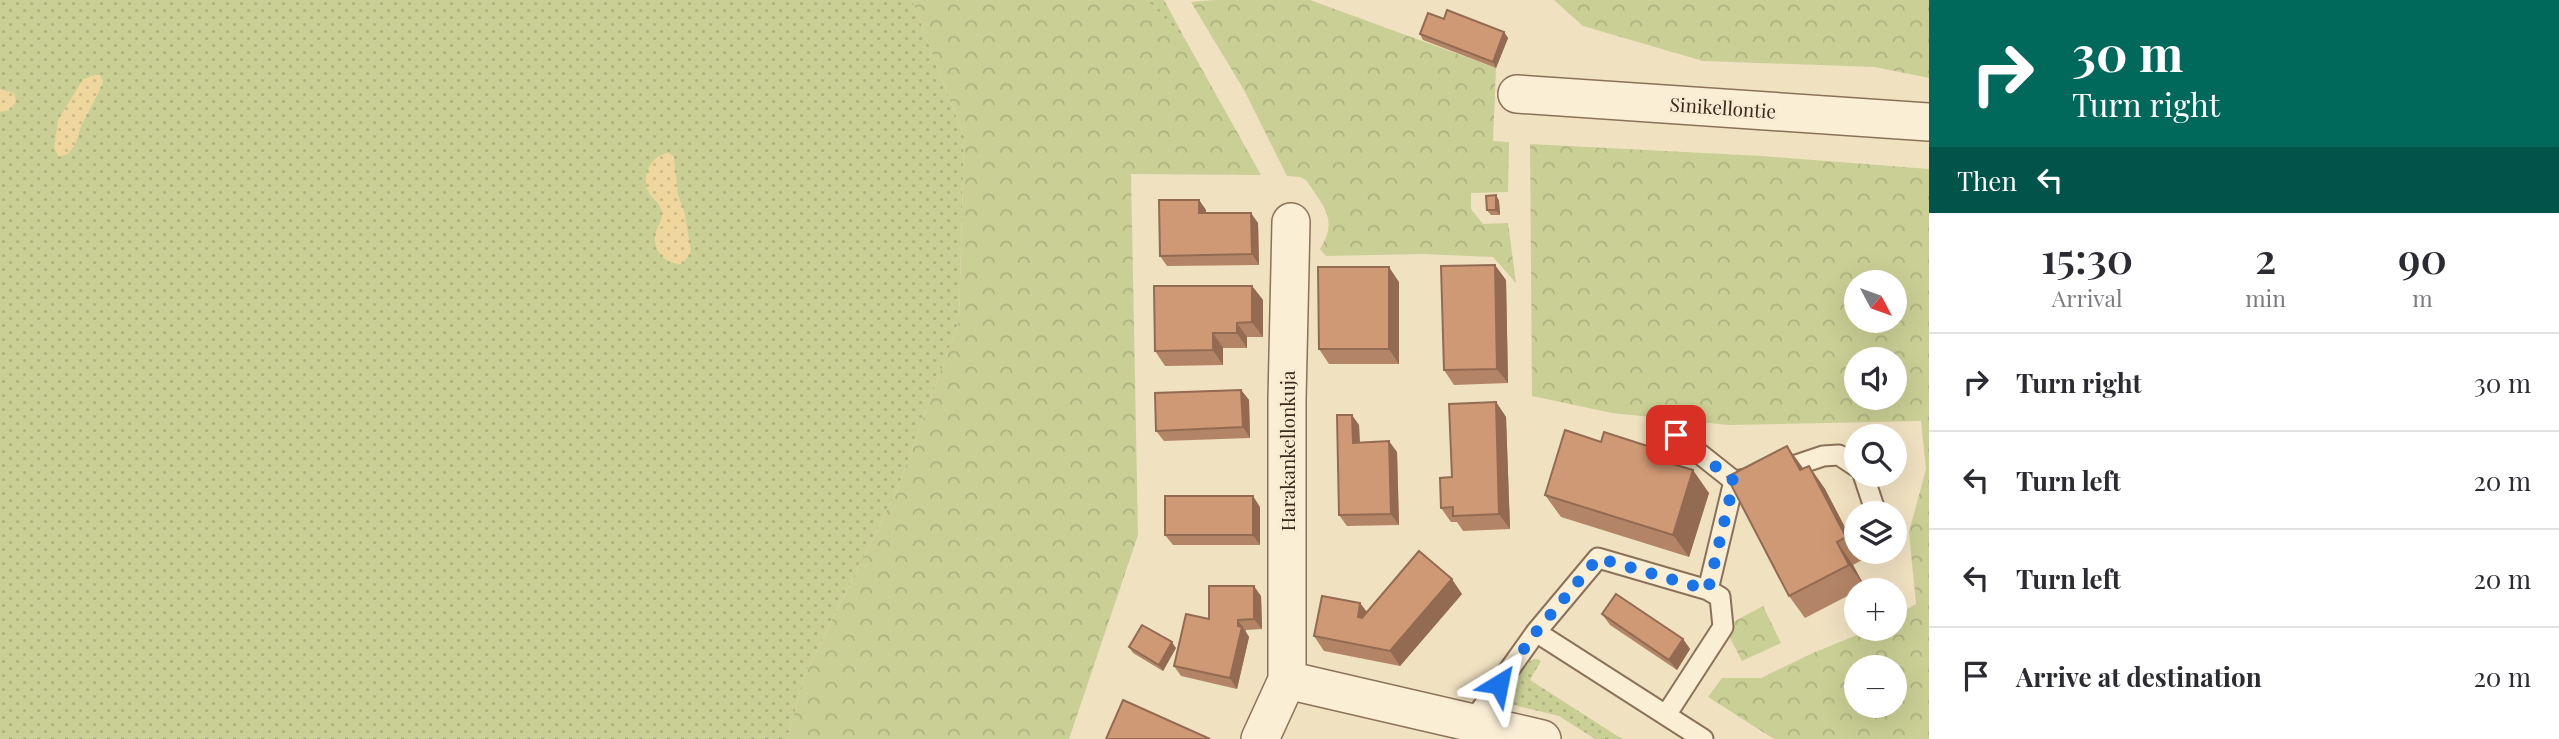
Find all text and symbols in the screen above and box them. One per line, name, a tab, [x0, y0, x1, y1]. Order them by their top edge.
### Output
text: 30 m	[2072, 19, 2183, 84]
icon: right	[1957, 28, 2048, 119]
text: Turn right	[2072, 82, 2220, 125]
street label: Sinikellontie	[1669, 90, 1777, 124]
icon: left	[2031, 161, 2069, 199]
text: Then	[1957, 163, 2017, 198]
text: 15:30	[2041, 229, 2133, 285]
text: 2	[2255, 229, 2276, 285]
text: 90	[2398, 229, 2447, 285]
north arrow	[1844, 270, 1908, 332]
map controls	[1844, 270, 1907, 718]
text: Arrival	[2052, 282, 2123, 313]
text: min	[2245, 282, 2286, 313]
text: m	[2412, 282, 2433, 313]
button: sound	[1844, 347, 1907, 410]
icon: right	[1957, 363, 1995, 401]
text: Turn right	[2016, 365, 2142, 400]
text: 30 m	[2474, 365, 2531, 400]
street label: Harakankellonkuja	[1274, 370, 1300, 531]
pin	[1646, 405, 1706, 465]
icon: arrive	[1657, 416, 1695, 454]
button: search	[1844, 424, 1907, 487]
icon: left	[1957, 461, 1995, 499]
text: Turn left	[2016, 463, 2121, 498]
text: 20 m	[2473, 463, 2531, 498]
button: layers	[1844, 501, 1907, 564]
icon: left	[1957, 559, 1995, 597]
text: Turn left	[2016, 561, 2121, 596]
text: 20 m	[2473, 561, 2531, 596]
button: +	[1844, 578, 1907, 641]
position arrow	[1462, 647, 1536, 721]
button: −	[1844, 655, 1907, 718]
icon: arrive	[1957, 657, 1995, 695]
text: Arrive at destination	[2016, 659, 2262, 694]
text: 20 m	[2473, 659, 2531, 694]

